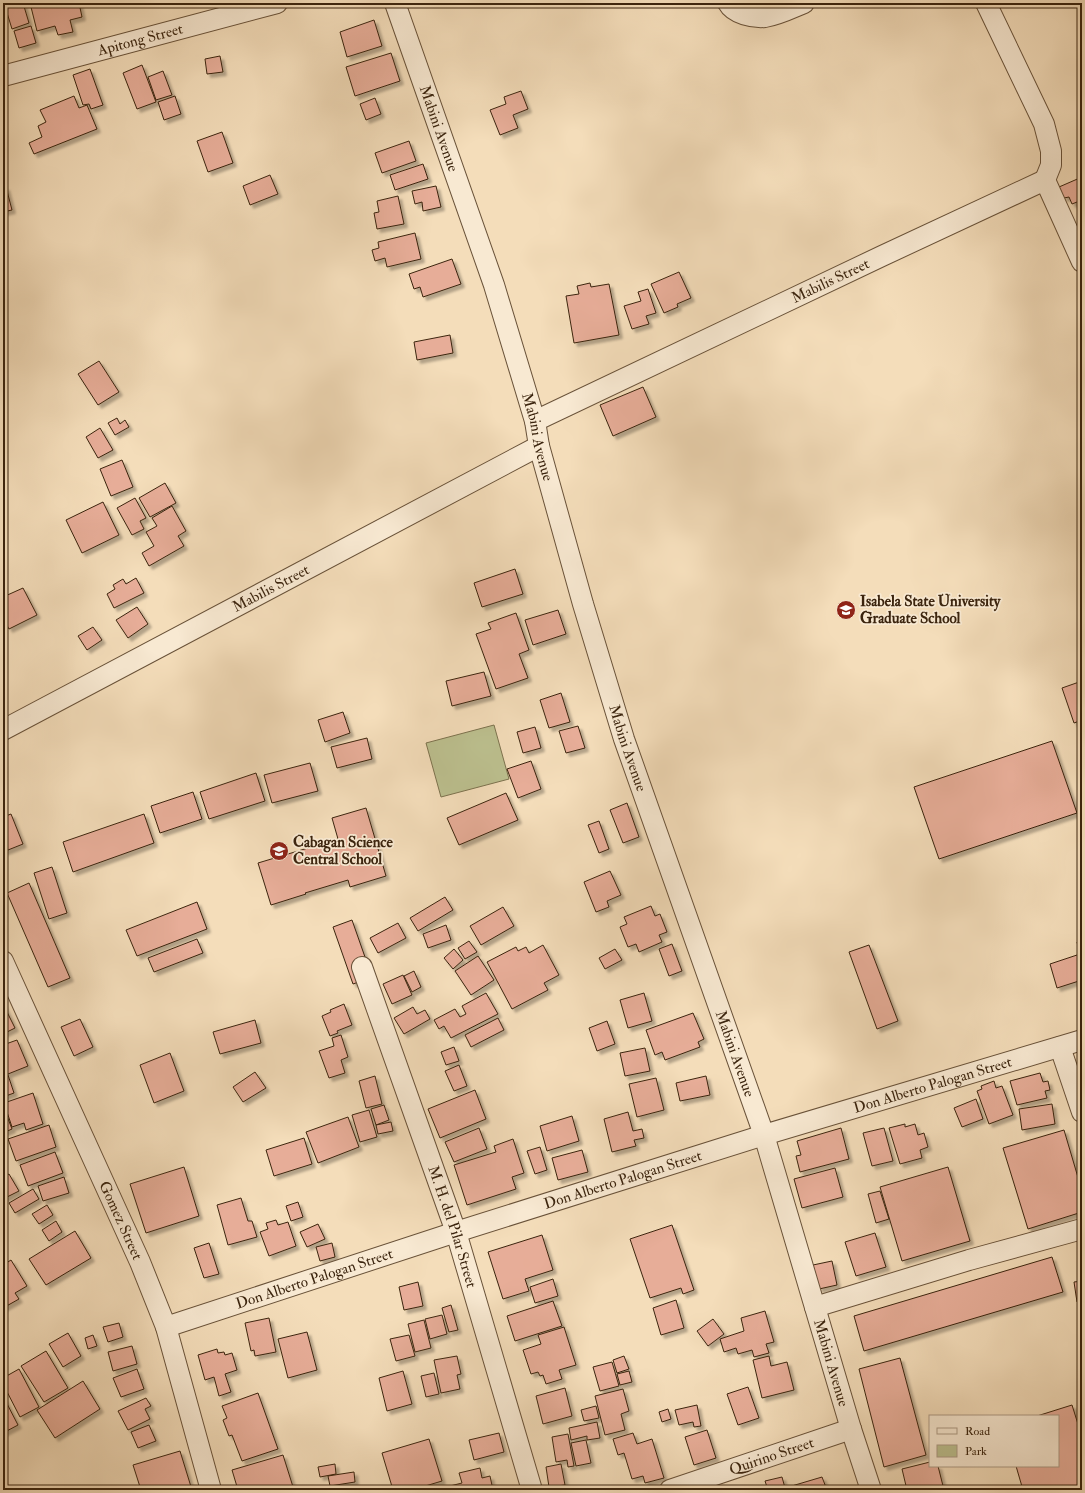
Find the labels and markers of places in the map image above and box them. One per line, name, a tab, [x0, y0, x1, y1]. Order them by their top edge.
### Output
place label: Isabela State University Graduate School	[860, 592, 1002, 628]
school or university icon: Isabela State University Graduate School	[835, 599, 857, 621]
place label: Cabagan Science Central School	[293, 833, 393, 869]
school or university icon: Cabagan Science Central School	[268, 840, 290, 862]

